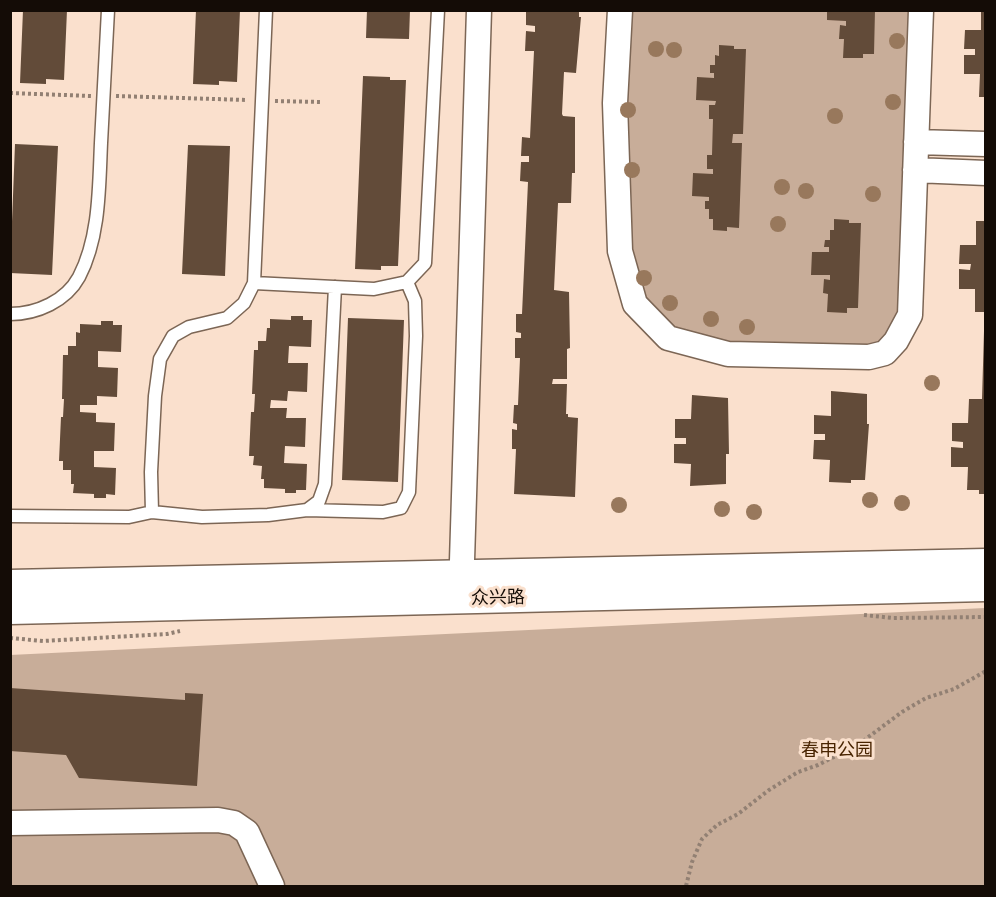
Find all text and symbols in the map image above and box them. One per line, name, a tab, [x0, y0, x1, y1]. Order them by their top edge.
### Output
street label: 众兴路	[471, 587, 525, 609]
park label: 春申公园	[801, 740, 873, 762]

